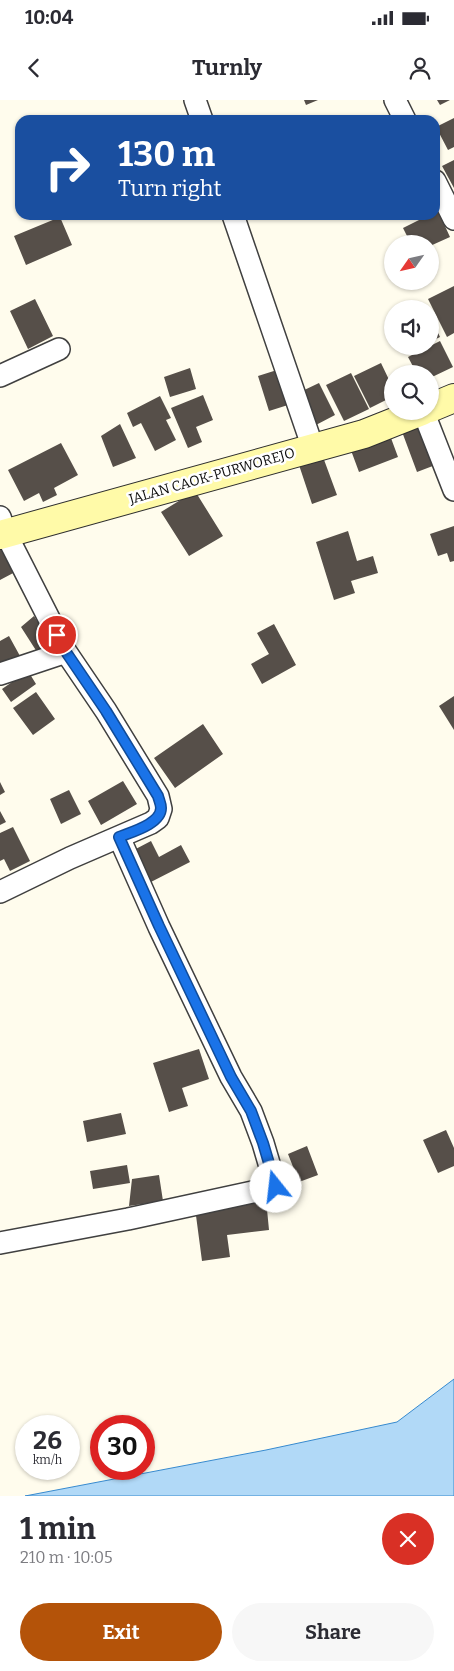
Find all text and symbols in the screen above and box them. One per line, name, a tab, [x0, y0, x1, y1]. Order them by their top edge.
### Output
text: 10:04	[25, 6, 73, 29]
icon: back	[20, 54, 48, 82]
text: Turnly	[192, 54, 262, 81]
icon: person	[406, 54, 434, 82]
text: 130 m	[118, 133, 215, 175]
icon: right	[35, 135, 100, 200]
text: Turn right	[118, 175, 221, 202]
north arrow	[384, 235, 439, 290]
map controls	[384, 235, 439, 420]
button: sound	[384, 300, 439, 355]
button: search	[384, 365, 439, 420]
street label: JALAN CAOK-PURWOREJO	[126, 444, 297, 508]
pin	[36, 614, 78, 656]
icon: arrive	[43, 621, 71, 649]
position arrow	[249, 1160, 301, 1212]
speed limit sign: 30	[90, 1415, 155, 1480]
text: 26	[33, 1426, 62, 1456]
text: km/h	[33, 1453, 62, 1467]
text: 1 min	[20, 1511, 96, 1547]
button: close	[382, 1513, 434, 1565]
text: 210 m · 10:05	[20, 1548, 113, 1567]
button: Exit	[20, 1603, 222, 1661]
button: Share	[232, 1603, 434, 1661]

